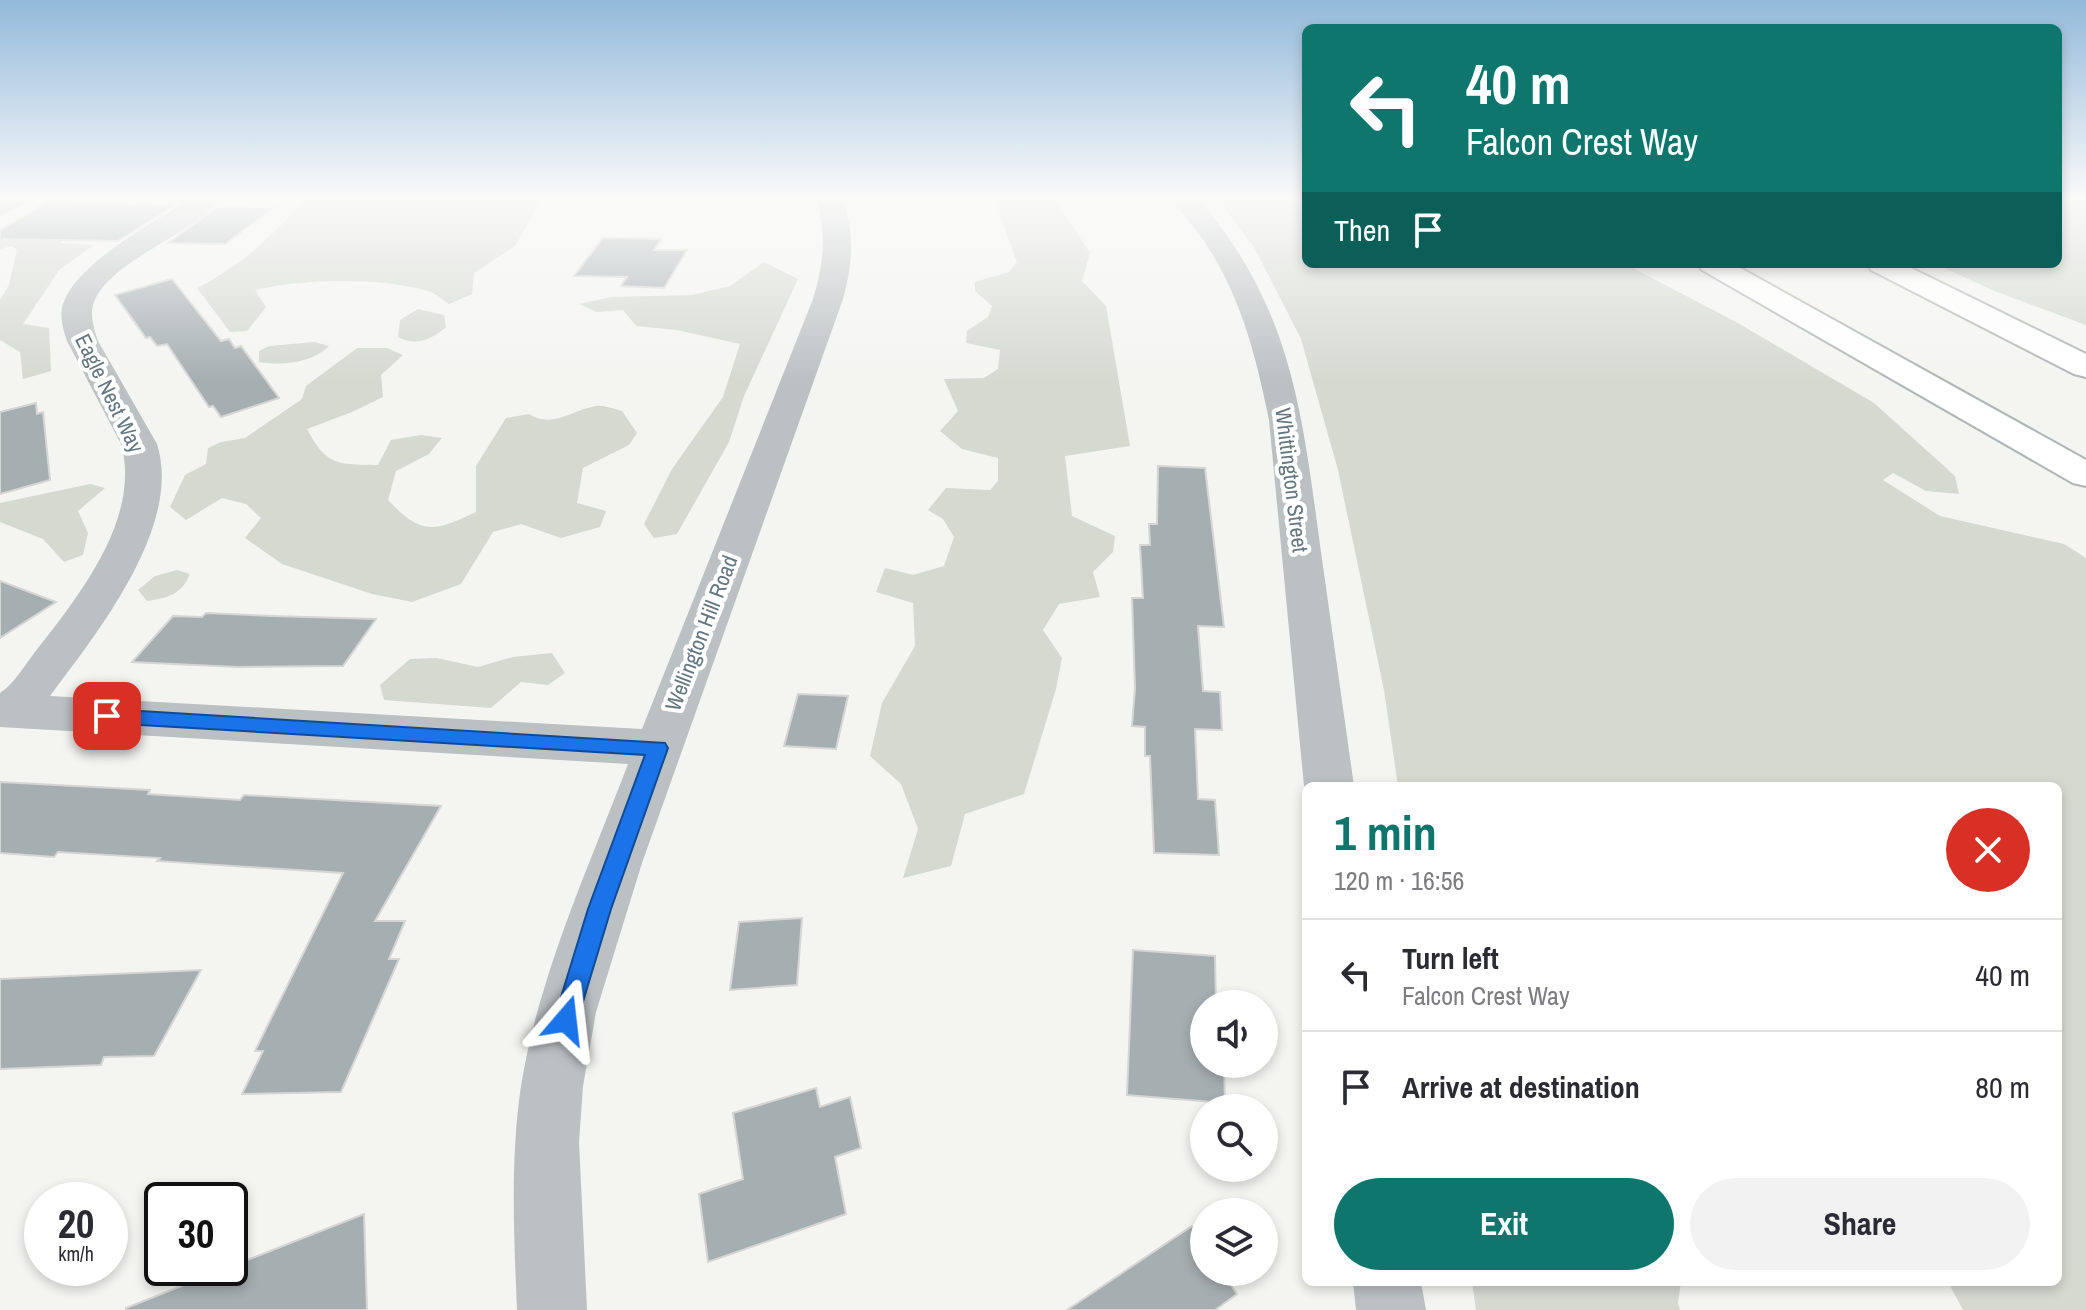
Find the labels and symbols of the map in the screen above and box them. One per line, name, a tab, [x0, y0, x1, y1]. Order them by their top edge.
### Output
street label: Eagle Nest Way	[68, 329, 152, 457]
street label: Whittington Street	[1268, 406, 1316, 554]
street label: Wellington Hill Road	[658, 551, 744, 715]
pin	[73, 682, 141, 750]
position arrow	[524, 978, 608, 1062]
speed limit sign: 30	[144, 1182, 248, 1286]

